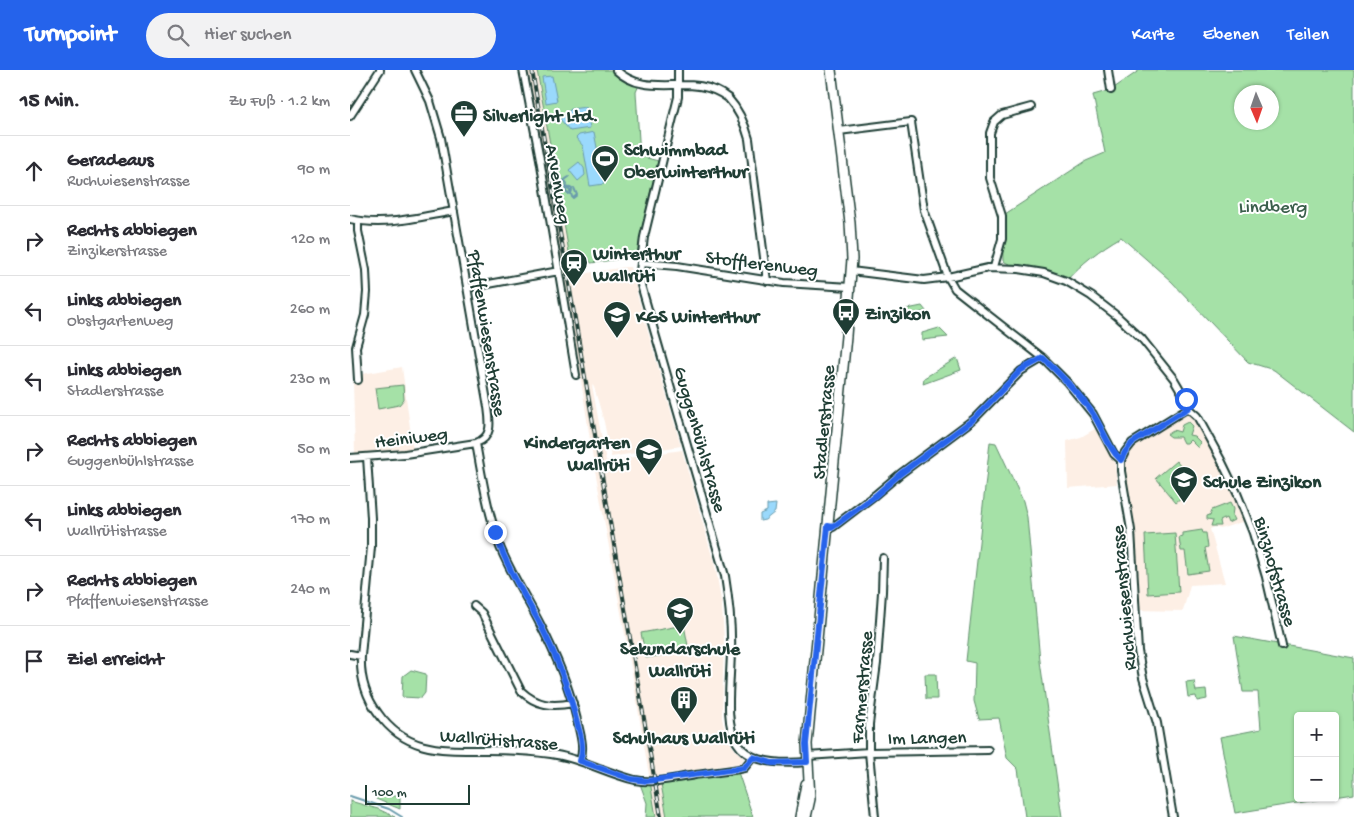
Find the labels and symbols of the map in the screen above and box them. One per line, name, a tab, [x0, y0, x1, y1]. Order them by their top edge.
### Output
north arrow	[1234, 85, 1279, 130]
office icon: Silverlight Ltd.	[449, 99, 479, 138]
place label: Silverlight Ltd.	[483, 106, 598, 129]
place label: Schwimmbad Oberwinterthur	[624, 140, 750, 185]
street label: Arvenweg	[538, 143, 575, 226]
sports icon: Schwimmbad Oberwinterthur	[590, 144, 620, 183]
park label: Lindberg	[1239, 197, 1307, 220]
place label: Winterthur Wallrüti	[592, 244, 682, 289]
street label: Stofflerenweg	[704, 247, 819, 284]
street label: Pfaffenwiesenstrasse	[461, 248, 510, 418]
station icon: Winterthur Wallrüti	[559, 248, 589, 287]
bus stop icon: Zinzikon	[831, 297, 861, 336]
school or university icon: KGS Winterthur	[602, 300, 632, 339]
place label: Zinzikon	[865, 304, 931, 327]
place label: KGS Winterthur	[635, 307, 761, 330]
street label: Guggenbühlstrasse	[667, 364, 730, 516]
street label: Stadlerstrasse	[809, 364, 842, 480]
route start	[1175, 388, 1198, 411]
street label: Heiniweg	[374, 424, 449, 455]
place label: Kindergarten Wallrüti	[523, 433, 631, 478]
school or university icon: Kindergarten Wallrüti	[634, 437, 664, 476]
school or university icon: Schule Zinzikon	[1169, 465, 1199, 504]
place label: Schule Zinzikon	[1203, 472, 1322, 495]
street label: Binzhofstrasse	[1247, 514, 1300, 630]
route end	[484, 521, 507, 544]
street label: Ruchwiesenstrasse	[1108, 524, 1143, 671]
school or university icon: Sekundarschule Wallrüti	[665, 596, 695, 635]
street label: Farmerstrasse	[847, 630, 880, 746]
place label: Sekundarschule Wallrüti	[620, 639, 741, 684]
building icon: Schulhaus Wallrüti	[669, 685, 699, 724]
street label: Wallrütistrasse	[439, 726, 559, 757]
street label: Im Langen	[887, 727, 967, 752]
place label: Schulhaus Wallrüti	[613, 728, 755, 751]
scale bar	[365, 782, 470, 805]

